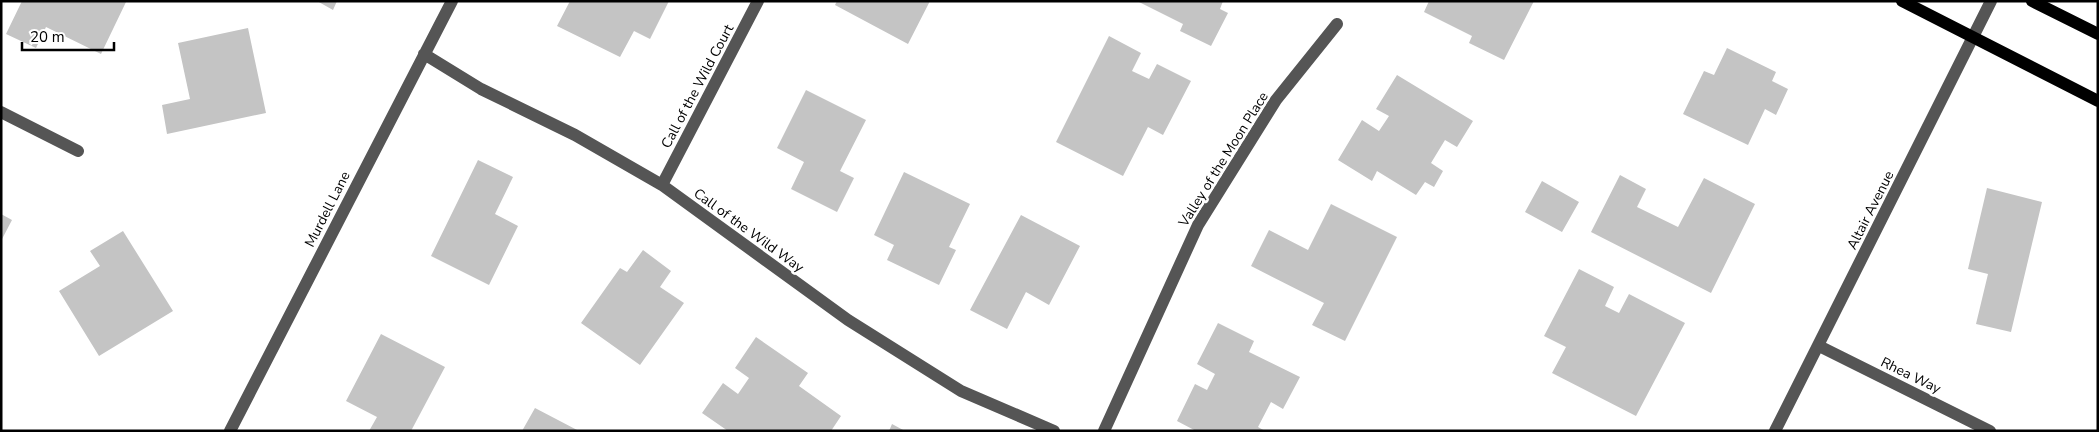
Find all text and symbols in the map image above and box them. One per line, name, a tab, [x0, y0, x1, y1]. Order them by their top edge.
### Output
scale bar	[22, 20, 115, 52]
street label: Call of the Wild Court	[657, 21, 738, 151]
text: 20 m	[30, 27, 65, 47]
street label: Valley of the Moon Place	[1174, 88, 1273, 231]
street label: Murdell Lane	[300, 168, 355, 250]
street label: Altair Avenue	[1842, 168, 1898, 253]
street label: Call of the Wild Way	[690, 184, 808, 277]
street label: Rhea Way	[1877, 353, 1945, 399]

